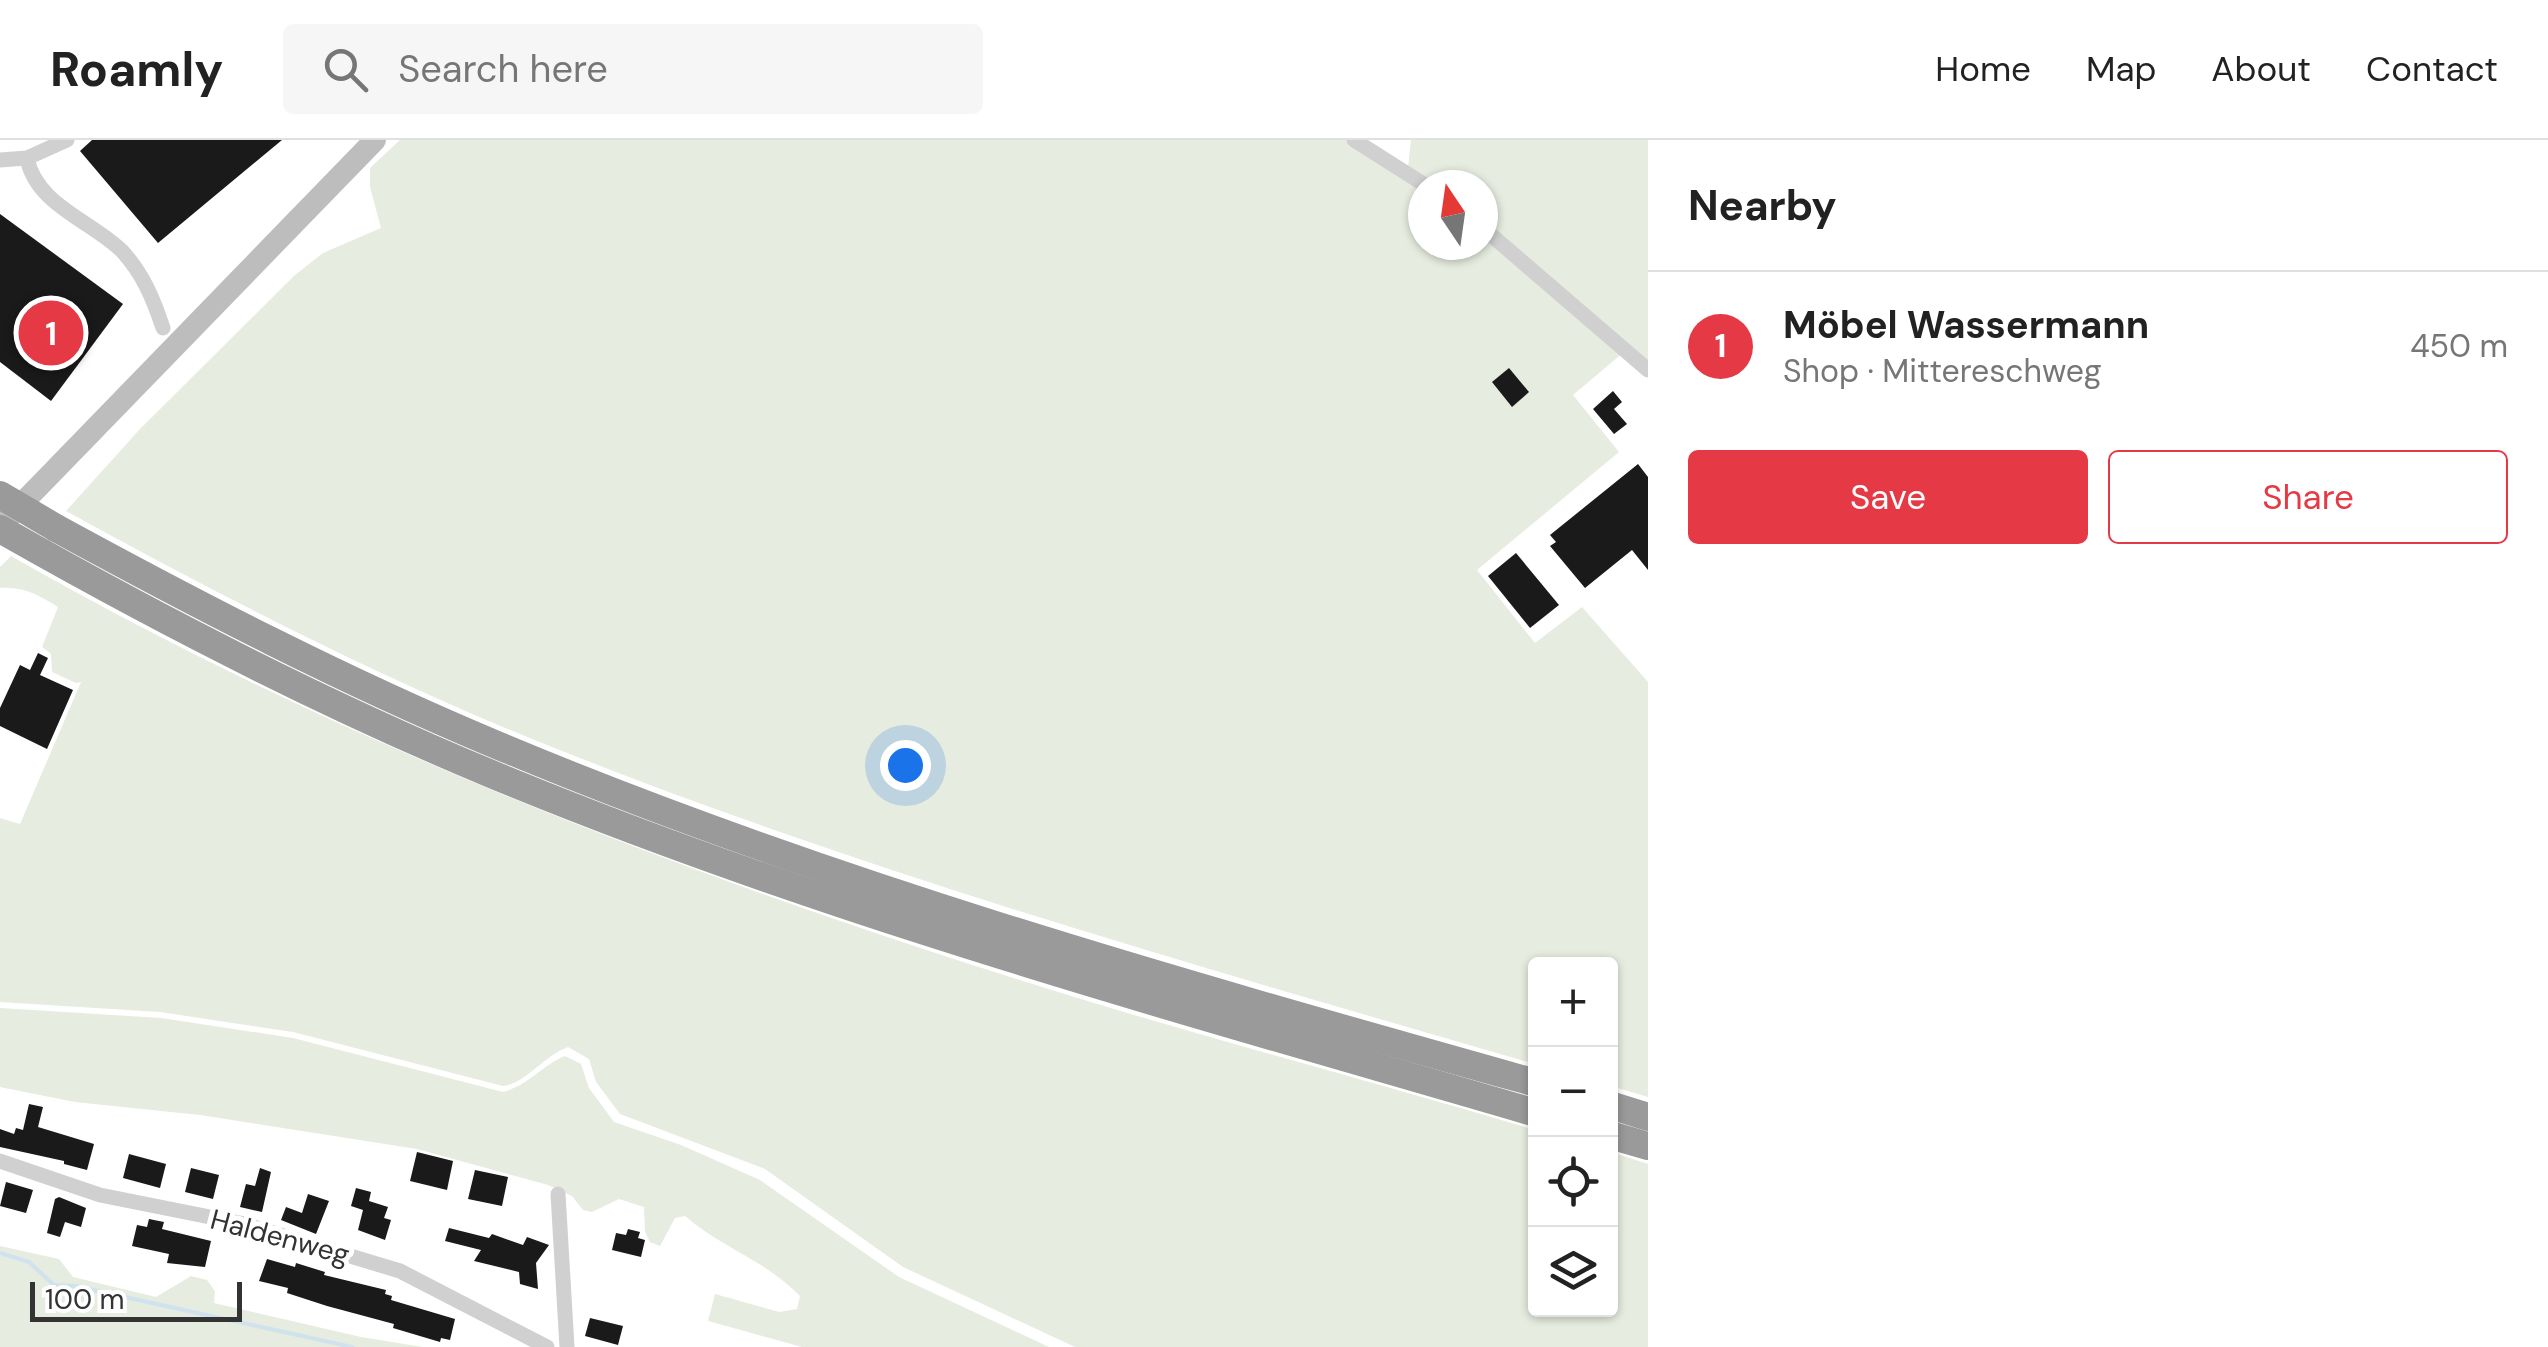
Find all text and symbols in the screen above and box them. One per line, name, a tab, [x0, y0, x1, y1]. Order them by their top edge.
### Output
search box	[283, 24, 983, 114]
text: Roamly	[50, 38, 223, 101]
icon: search	[318, 42, 373, 97]
text: Search here	[398, 44, 608, 94]
text: Home	[1935, 46, 2031, 92]
text: Map	[2086, 46, 2156, 92]
text: About	[2211, 46, 2311, 92]
text: Contact	[2366, 46, 2498, 92]
north arrow	[1408, 170, 1498, 260]
text: Nearby	[1688, 178, 1837, 233]
pin: 1	[18, 296, 84, 370]
text: Möbel Wassermann	[1783, 300, 2149, 350]
text: 1	[1715, 325, 1726, 367]
text: 450 m	[2410, 325, 2508, 367]
text: Shop · Mittereschweg	[1783, 350, 2102, 392]
button: Save	[1688, 450, 2088, 544]
button: Share	[2108, 450, 2508, 544]
your location	[880, 740, 931, 791]
map controls	[1528, 957, 1618, 1317]
button: +	[1528, 957, 1618, 1047]
button: −	[1528, 1047, 1618, 1137]
button: locate	[1528, 1137, 1618, 1227]
street label: Haldenweg	[206, 1201, 354, 1273]
button: layers	[1528, 1227, 1618, 1317]
scale bar	[30, 1277, 242, 1322]
text: 100 m	[45, 1281, 124, 1318]

